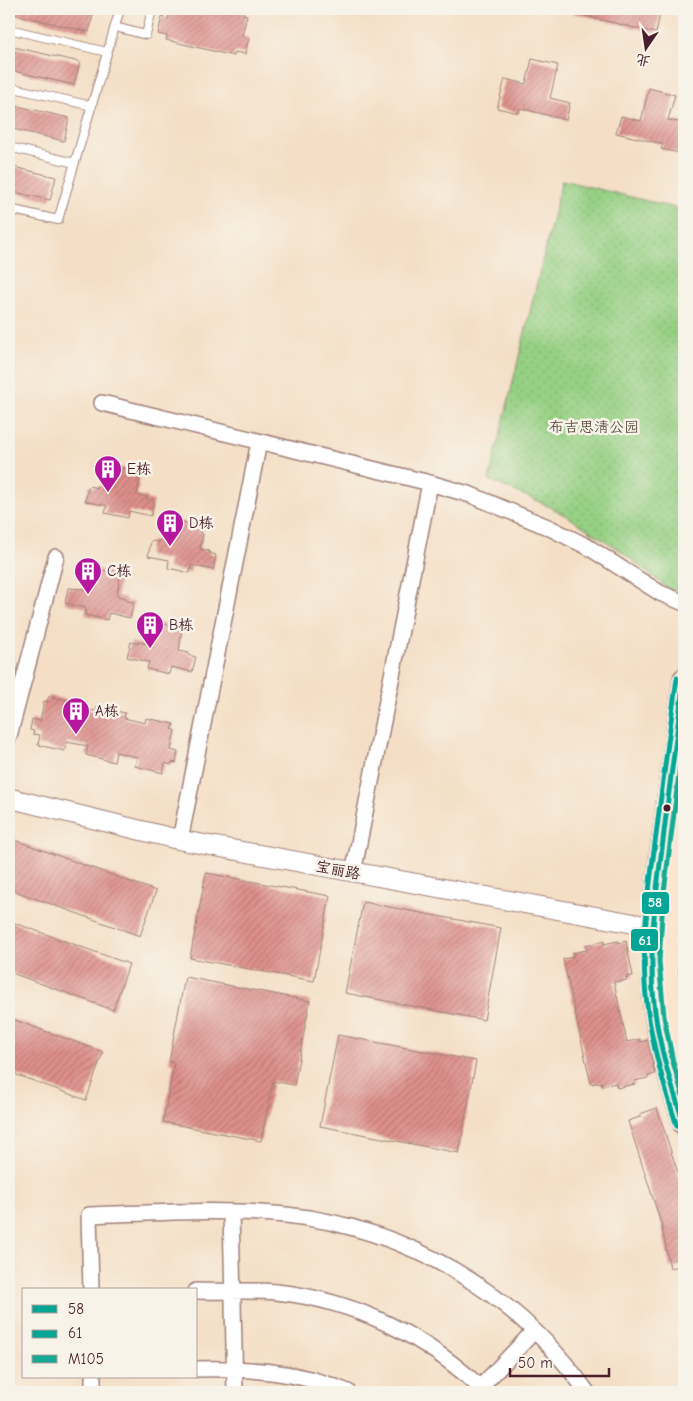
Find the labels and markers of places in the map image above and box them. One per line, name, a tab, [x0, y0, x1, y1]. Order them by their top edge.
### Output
building icon: E栋	[93, 454, 123, 493]
place label: E栋	[127, 460, 151, 478]
building icon: D栋	[155, 508, 185, 547]
place label: D栋	[189, 514, 213, 532]
building icon: C栋	[73, 556, 103, 595]
place label: C栋	[107, 562, 131, 580]
building icon: B栋	[135, 610, 165, 649]
place label: B栋	[169, 616, 193, 634]
building icon: A栋	[61, 696, 91, 735]
place label: A栋	[95, 702, 119, 720]
unlabelled marker	[662, 803, 672, 813]

